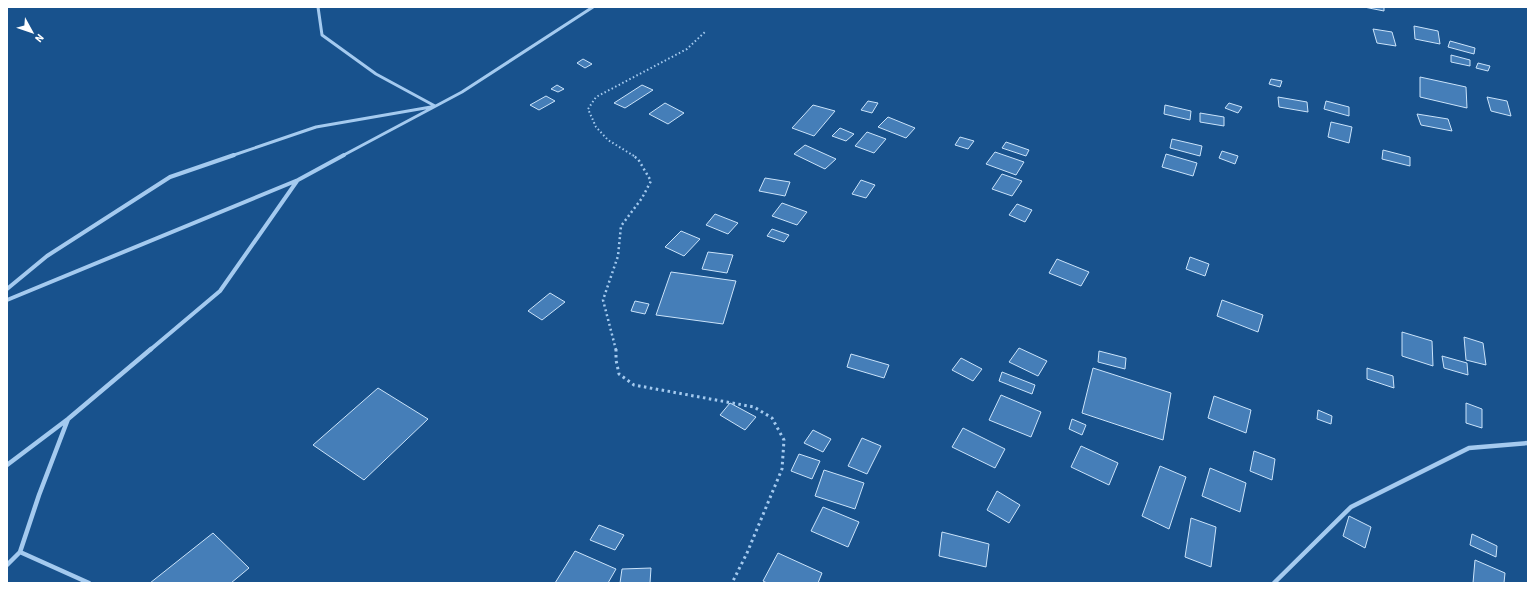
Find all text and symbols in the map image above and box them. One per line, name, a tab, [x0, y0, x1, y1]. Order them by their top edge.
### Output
north arrow	[12, 12, 52, 52]
text: N	[31, 30, 47, 46]

